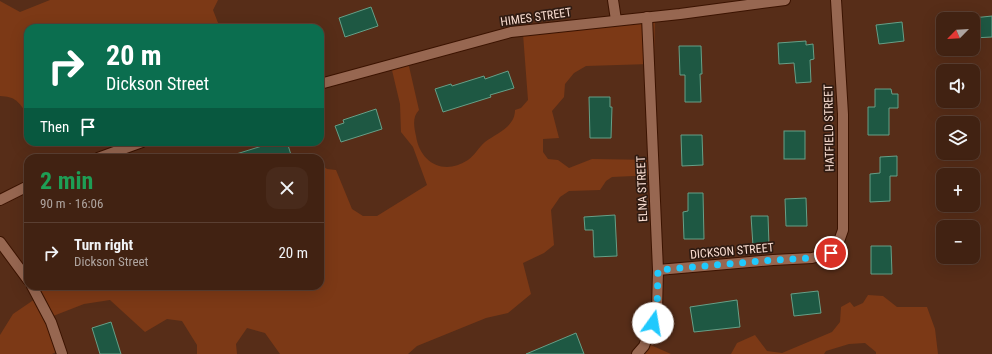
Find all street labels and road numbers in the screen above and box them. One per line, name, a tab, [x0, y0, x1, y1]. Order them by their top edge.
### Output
street label: HIMES STREET	[500, 5, 572, 29]
street label: HATFIELD STREET	[821, 84, 837, 172]
street label: ELNA STREET	[634, 156, 650, 222]
street label: DICKSON STREET	[690, 240, 774, 262]

